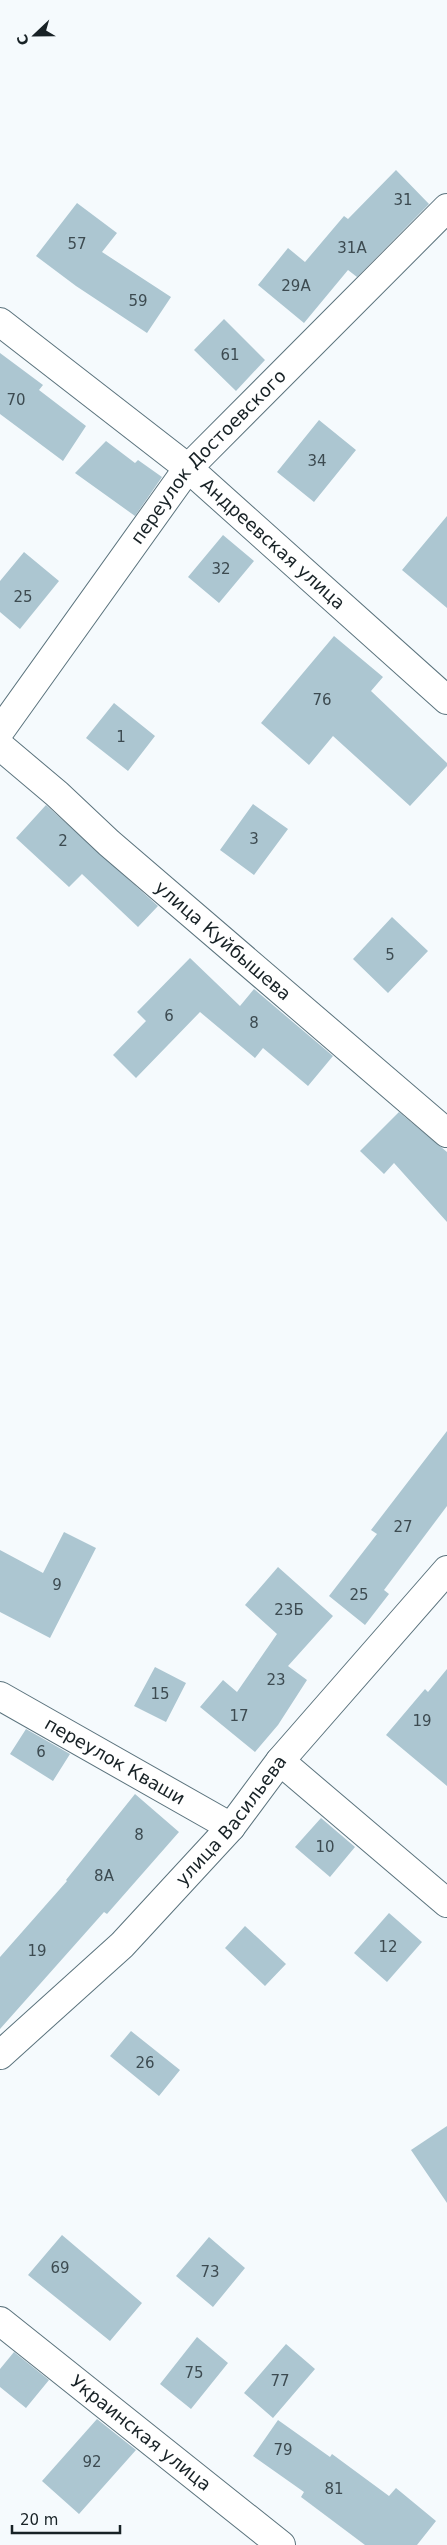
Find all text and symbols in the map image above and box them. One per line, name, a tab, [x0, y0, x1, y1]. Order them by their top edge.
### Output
north arrow	[10, 10, 60, 60]
text: С	[14, 32, 32, 48]
house number: 31	[393, 191, 413, 209]
house number: 57	[67, 235, 87, 253]
house number: 31А	[337, 239, 367, 257]
house number: 29А	[281, 277, 311, 295]
house number: 59	[128, 292, 148, 310]
house number: 61	[220, 346, 240, 364]
street label: переулок Достоевского	[126, 365, 290, 548]
house number: 70	[6, 391, 26, 409]
house number: 34	[307, 452, 327, 470]
street label: Андреевская улица	[197, 474, 350, 614]
house number: 32	[211, 560, 231, 578]
house number: 25	[13, 588, 33, 606]
house number: 76	[312, 691, 332, 709]
house number: 1	[116, 728, 126, 746]
house number: 3	[249, 830, 259, 848]
house number: 2	[58, 832, 68, 850]
street label: улица Куйбышева	[151, 876, 296, 1004]
house number: 5	[385, 946, 395, 964]
house number: 6	[164, 1007, 174, 1025]
house number: 8	[249, 1014, 259, 1032]
house number: 27	[393, 1518, 413, 1536]
house number: 9	[52, 1576, 62, 1594]
house number: 25	[349, 1586, 369, 1604]
house number: 23Б	[274, 1601, 304, 1619]
house number: 23	[266, 1671, 286, 1689]
house number: 15	[150, 1685, 170, 1703]
house number: 17	[229, 1707, 249, 1725]
house number: 19	[412, 1712, 432, 1730]
street label: переулок Кваши	[41, 1713, 189, 1809]
house number: 6	[36, 1743, 46, 1761]
street label: улица Васильева	[171, 1751, 291, 1890]
house number: 8	[134, 1826, 144, 1844]
house number: 10	[315, 1838, 335, 1856]
house number: 8А	[94, 1867, 115, 1885]
house number: 12	[378, 1938, 398, 1956]
house number: 19	[27, 1942, 47, 1960]
house number: 26	[135, 2054, 155, 2072]
house number: 69	[50, 2259, 70, 2277]
house number: 73	[200, 2263, 220, 2281]
house number: 75	[184, 2364, 204, 2382]
street label: Украинская улица	[67, 2371, 215, 2495]
house number: 77	[270, 2372, 290, 2390]
house number: 79	[273, 2441, 293, 2459]
house number: 92	[82, 2453, 102, 2471]
house number: 81	[324, 2480, 344, 2498]
scale bar	[12, 2502, 120, 2534]
text: 20 m	[20, 2511, 58, 2529]

